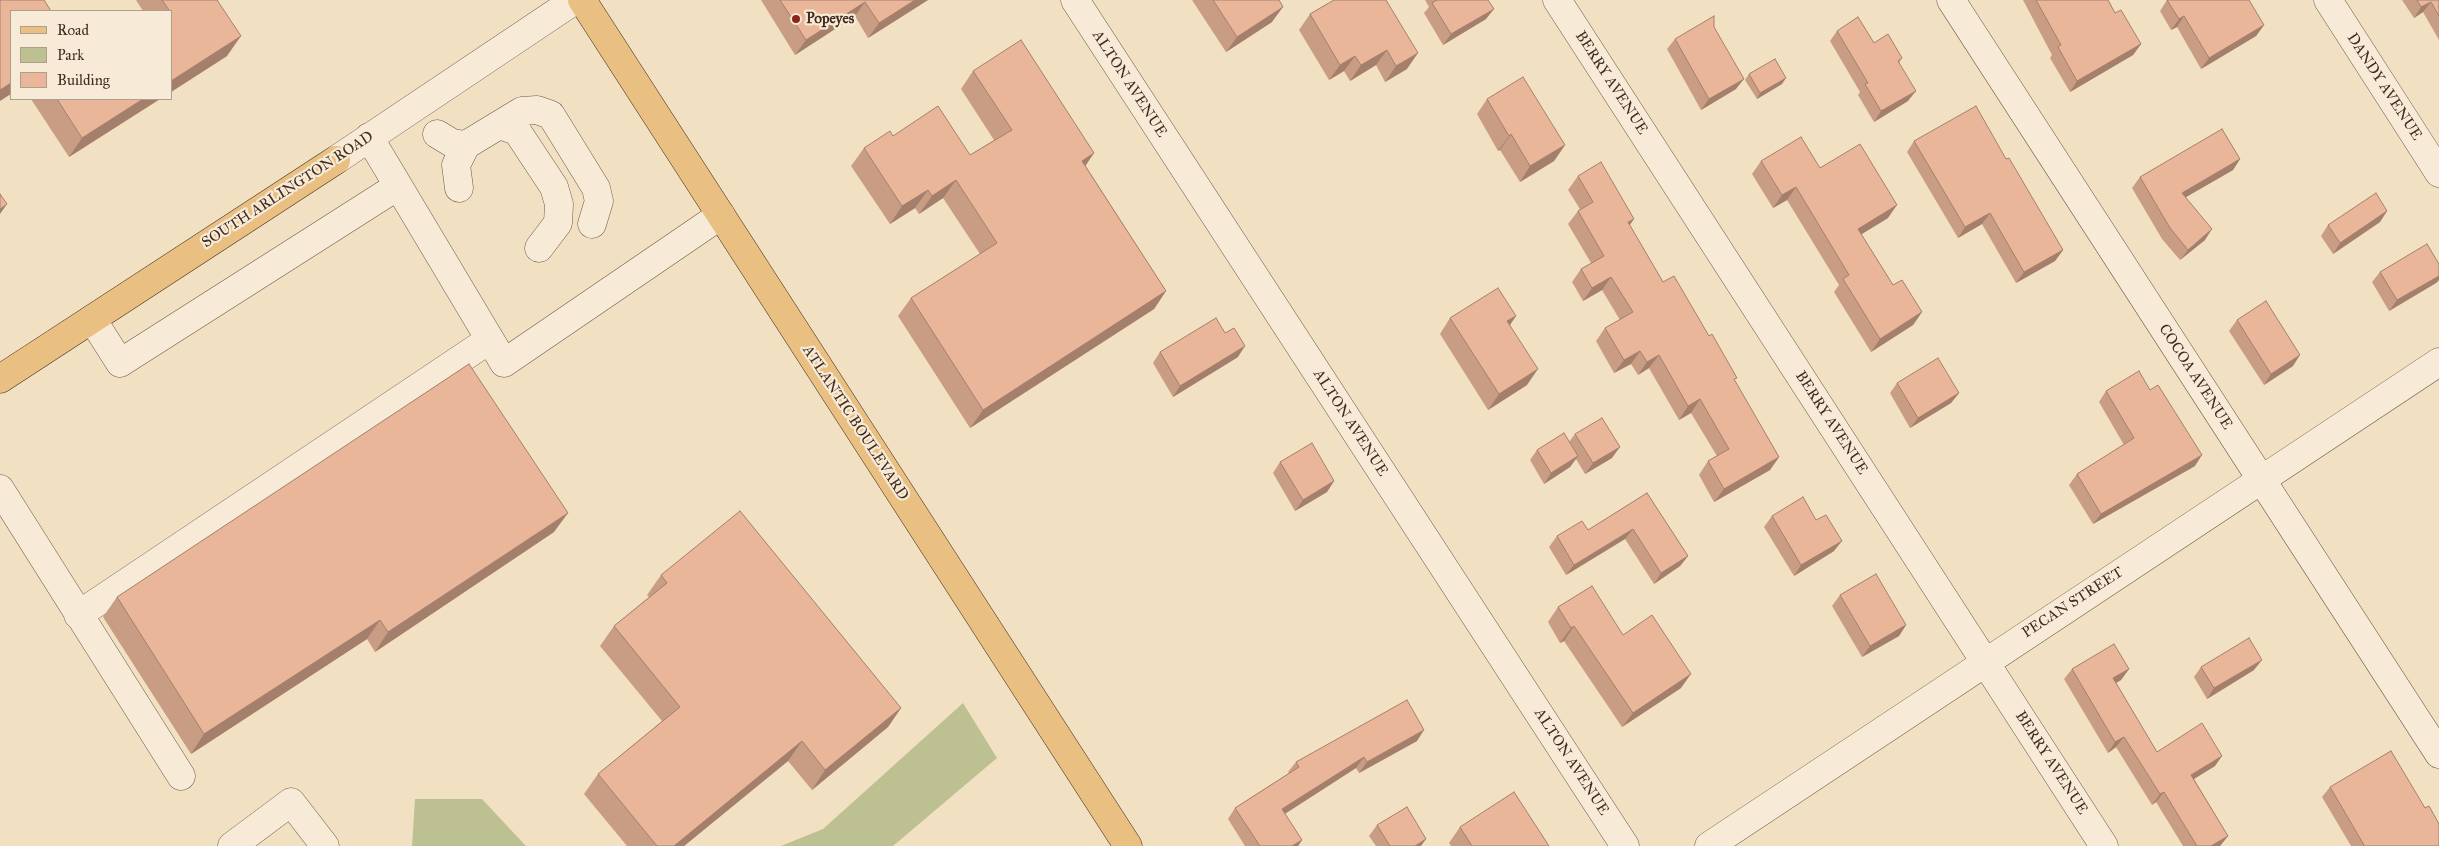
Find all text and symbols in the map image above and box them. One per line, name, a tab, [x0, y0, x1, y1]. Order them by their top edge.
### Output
legend	[10, 10, 172, 100]
place label: Popeyes	[806, 10, 854, 28]
marker: Popeyes	[790, 13, 802, 25]
text: Road	[57, 21, 89, 39]
street label: ALTON AVENUE	[1088, 27, 1170, 141]
street label: BERRY AVENUE	[1571, 28, 1651, 138]
street label: DANDY AVENUE	[2343, 30, 2425, 144]
text: Park	[57, 46, 84, 64]
text: Building	[57, 71, 110, 89]
street label: SOUTH ARLINGTON ROAD	[199, 128, 377, 252]
street label: COCOA AVENUE	[2154, 321, 2236, 433]
street label: ATLANTIC BOULEVARD	[798, 342, 912, 504]
street label: ALTON AVENUE	[1309, 366, 1391, 480]
street label: BERRY AVENUE	[1791, 368, 1871, 478]
street label: PECAN STREET	[2019, 564, 2127, 642]
street label: ALTON AVENUE	[1530, 705, 1612, 819]
street label: BERRY AVENUE	[2011, 708, 2091, 818]

